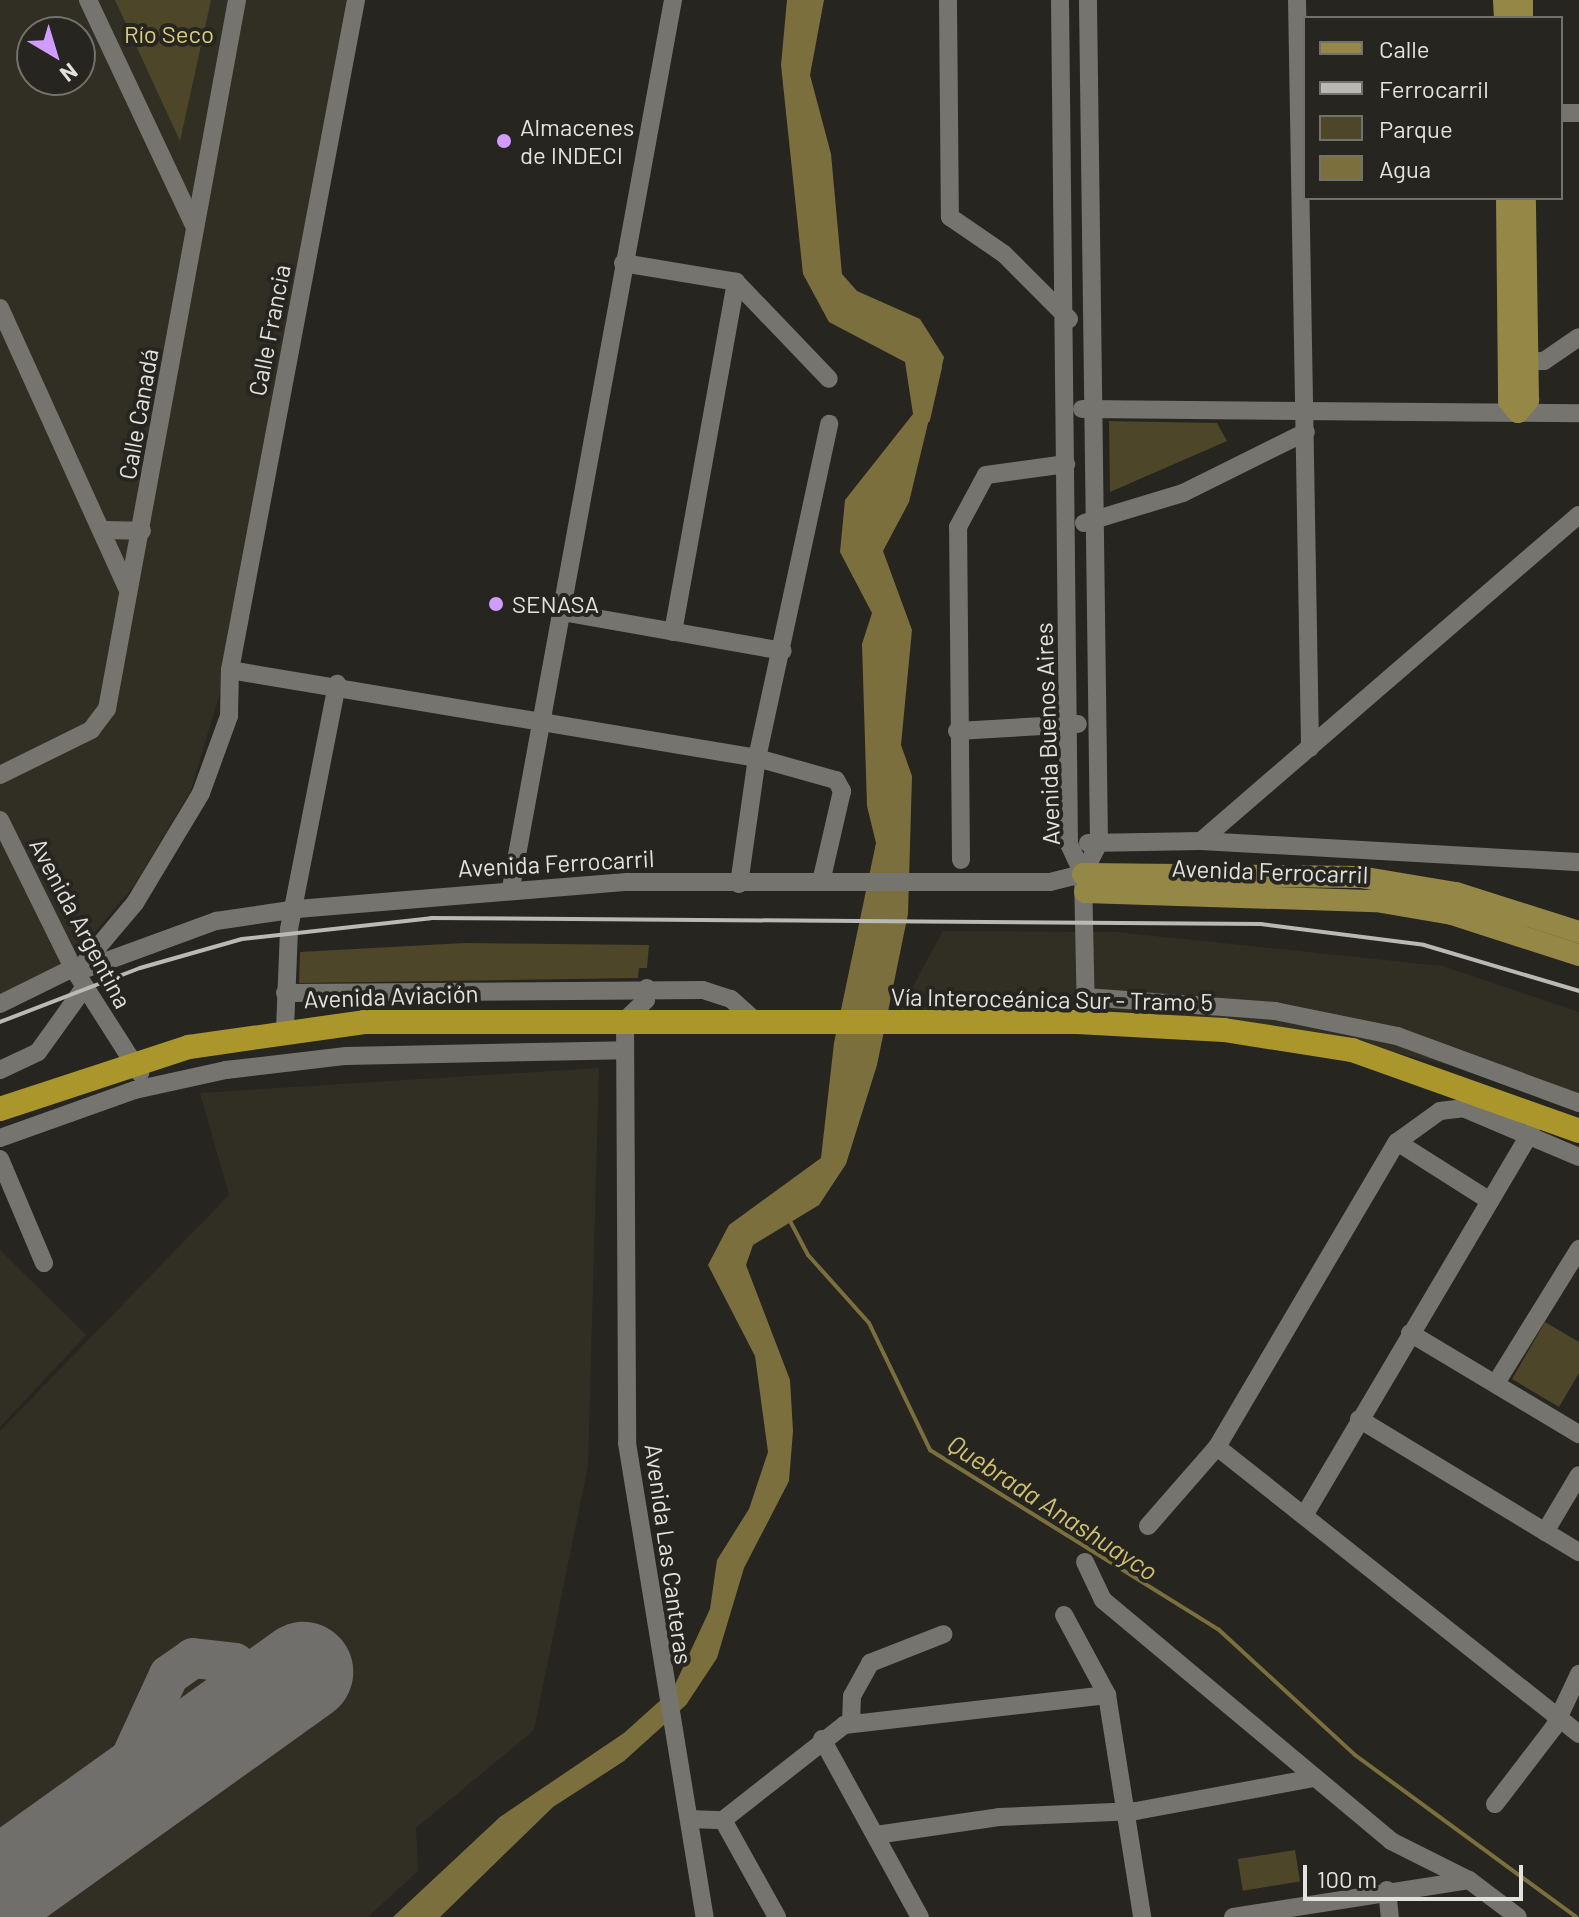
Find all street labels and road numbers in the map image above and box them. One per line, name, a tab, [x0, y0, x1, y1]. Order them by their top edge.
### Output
street label: Calle Francia	[242, 262, 296, 398]
street label: Calle Canadá	[112, 346, 164, 482]
street label: Avenida Buenos Aires	[1029, 622, 1065, 846]
street label: Avenida Argentina	[24, 833, 138, 1013]
street label: Avenida Ferrocarril	[457, 843, 655, 883]
street label: Avenida Ferrocarril	[1171, 853, 1369, 889]
street label: Avenida Aviación	[303, 979, 479, 1013]
street label: Vía Interoceánica Sur - Tramo 5	[891, 982, 1213, 1016]
street label: Avenida Las Canteras	[639, 1442, 699, 1666]

